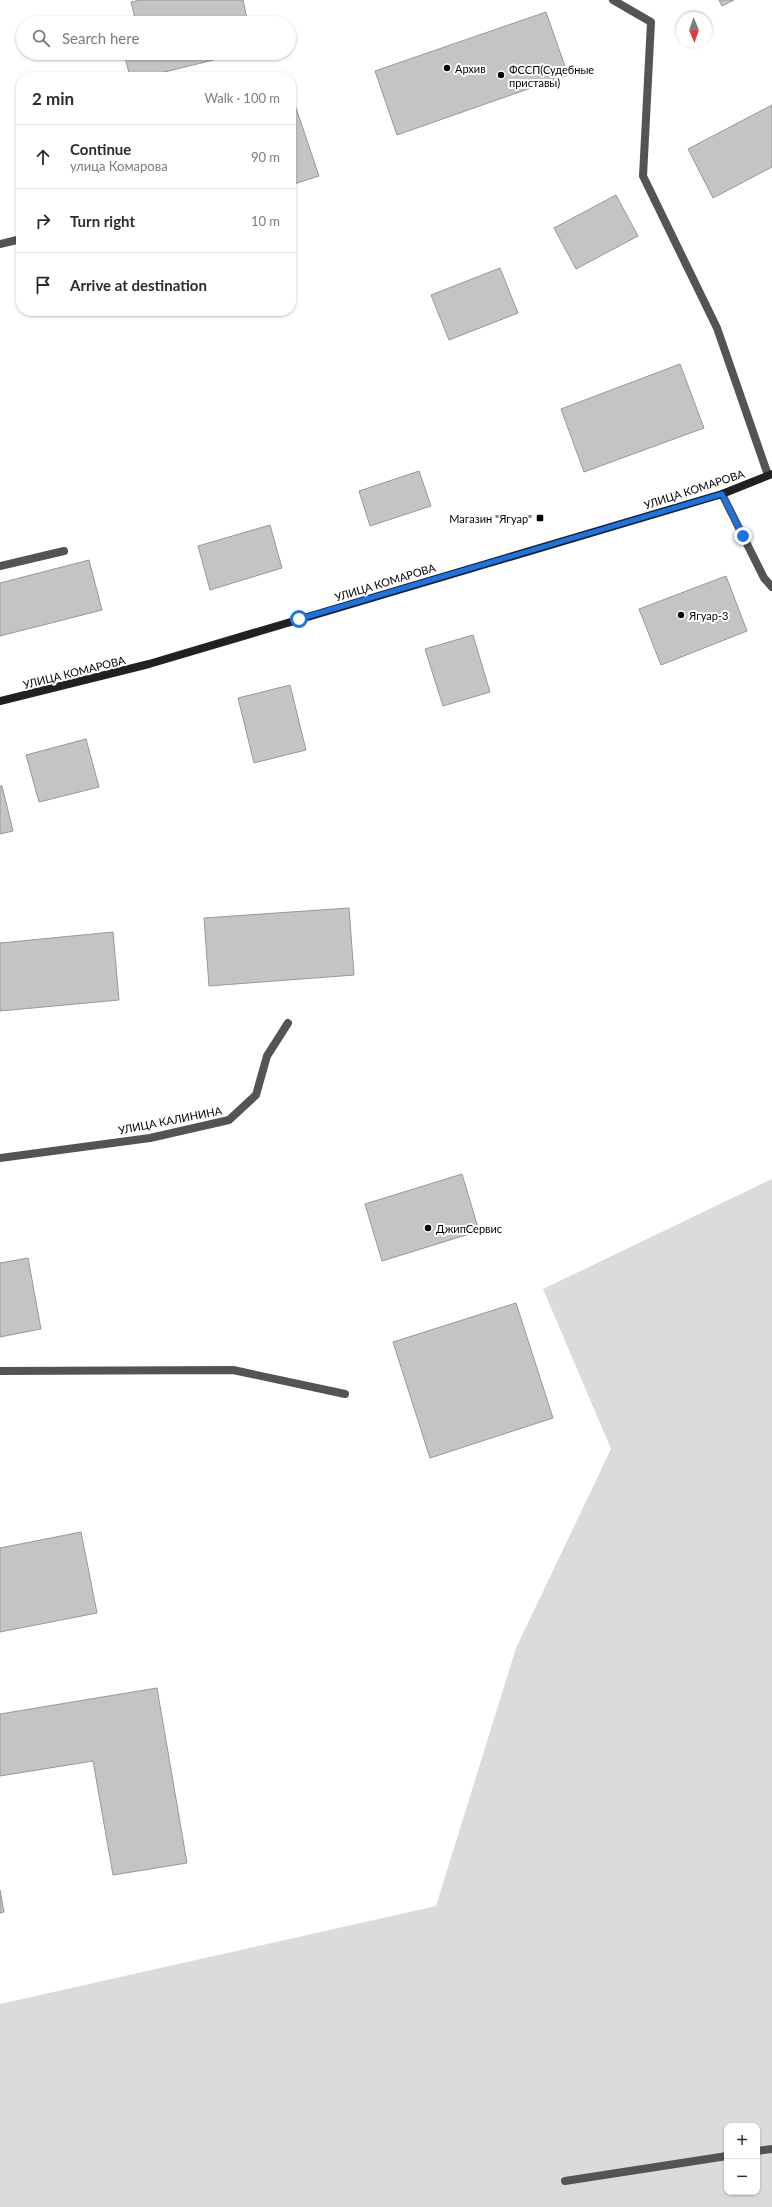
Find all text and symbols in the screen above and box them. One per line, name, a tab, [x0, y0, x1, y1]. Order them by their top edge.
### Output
north arrow	[676, 12, 712, 48]
search box	[16, 16, 296, 60]
icon: search	[30, 27, 52, 49]
text: Search here	[62, 29, 139, 47]
place label: Архив	[455, 62, 486, 75]
marker: Архив	[442, 63, 452, 73]
place label: ФССП(Судебные приставы)	[509, 63, 594, 89]
marker: ФССП(Судебные приставы)	[496, 70, 506, 80]
text: 2 min	[32, 88, 74, 109]
text: Walk · 100 m	[204, 90, 280, 106]
text: Continue	[70, 140, 131, 158]
icon: ahead	[32, 146, 54, 168]
text: 90 m	[251, 149, 280, 165]
text: улица Комарова	[70, 158, 168, 174]
icon: right	[32, 210, 54, 232]
text: Turn right	[70, 212, 135, 230]
text: 10 m	[251, 213, 280, 229]
icon: arrive	[32, 274, 54, 296]
text: Arrive at destination	[70, 276, 207, 294]
street label: УЛИЦА КОМАРОВА	[642, 466, 746, 511]
place label: Магазин "Ягуар"	[449, 512, 532, 525]
marker: Магазин "Ягуар"	[535, 513, 545, 523]
route end	[734, 527, 752, 545]
street label: УЛИЦА КОМАРОВА	[333, 560, 438, 604]
place label: Ягуар-3	[688, 609, 728, 622]
route start	[290, 610, 308, 628]
marker: Ягуар-3	[676, 610, 686, 620]
street label: УЛИЦА КОМАРОВА	[22, 653, 127, 691]
street label: УЛИЦА КАЛИНИНА	[117, 1103, 224, 1136]
place label: ДжипСервис	[436, 1222, 502, 1235]
marker: ДжипСервис	[423, 1223, 433, 1233]
map controls	[724, 2123, 760, 2195]
button: +	[724, 2123, 760, 2159]
button: −	[724, 2159, 760, 2195]

